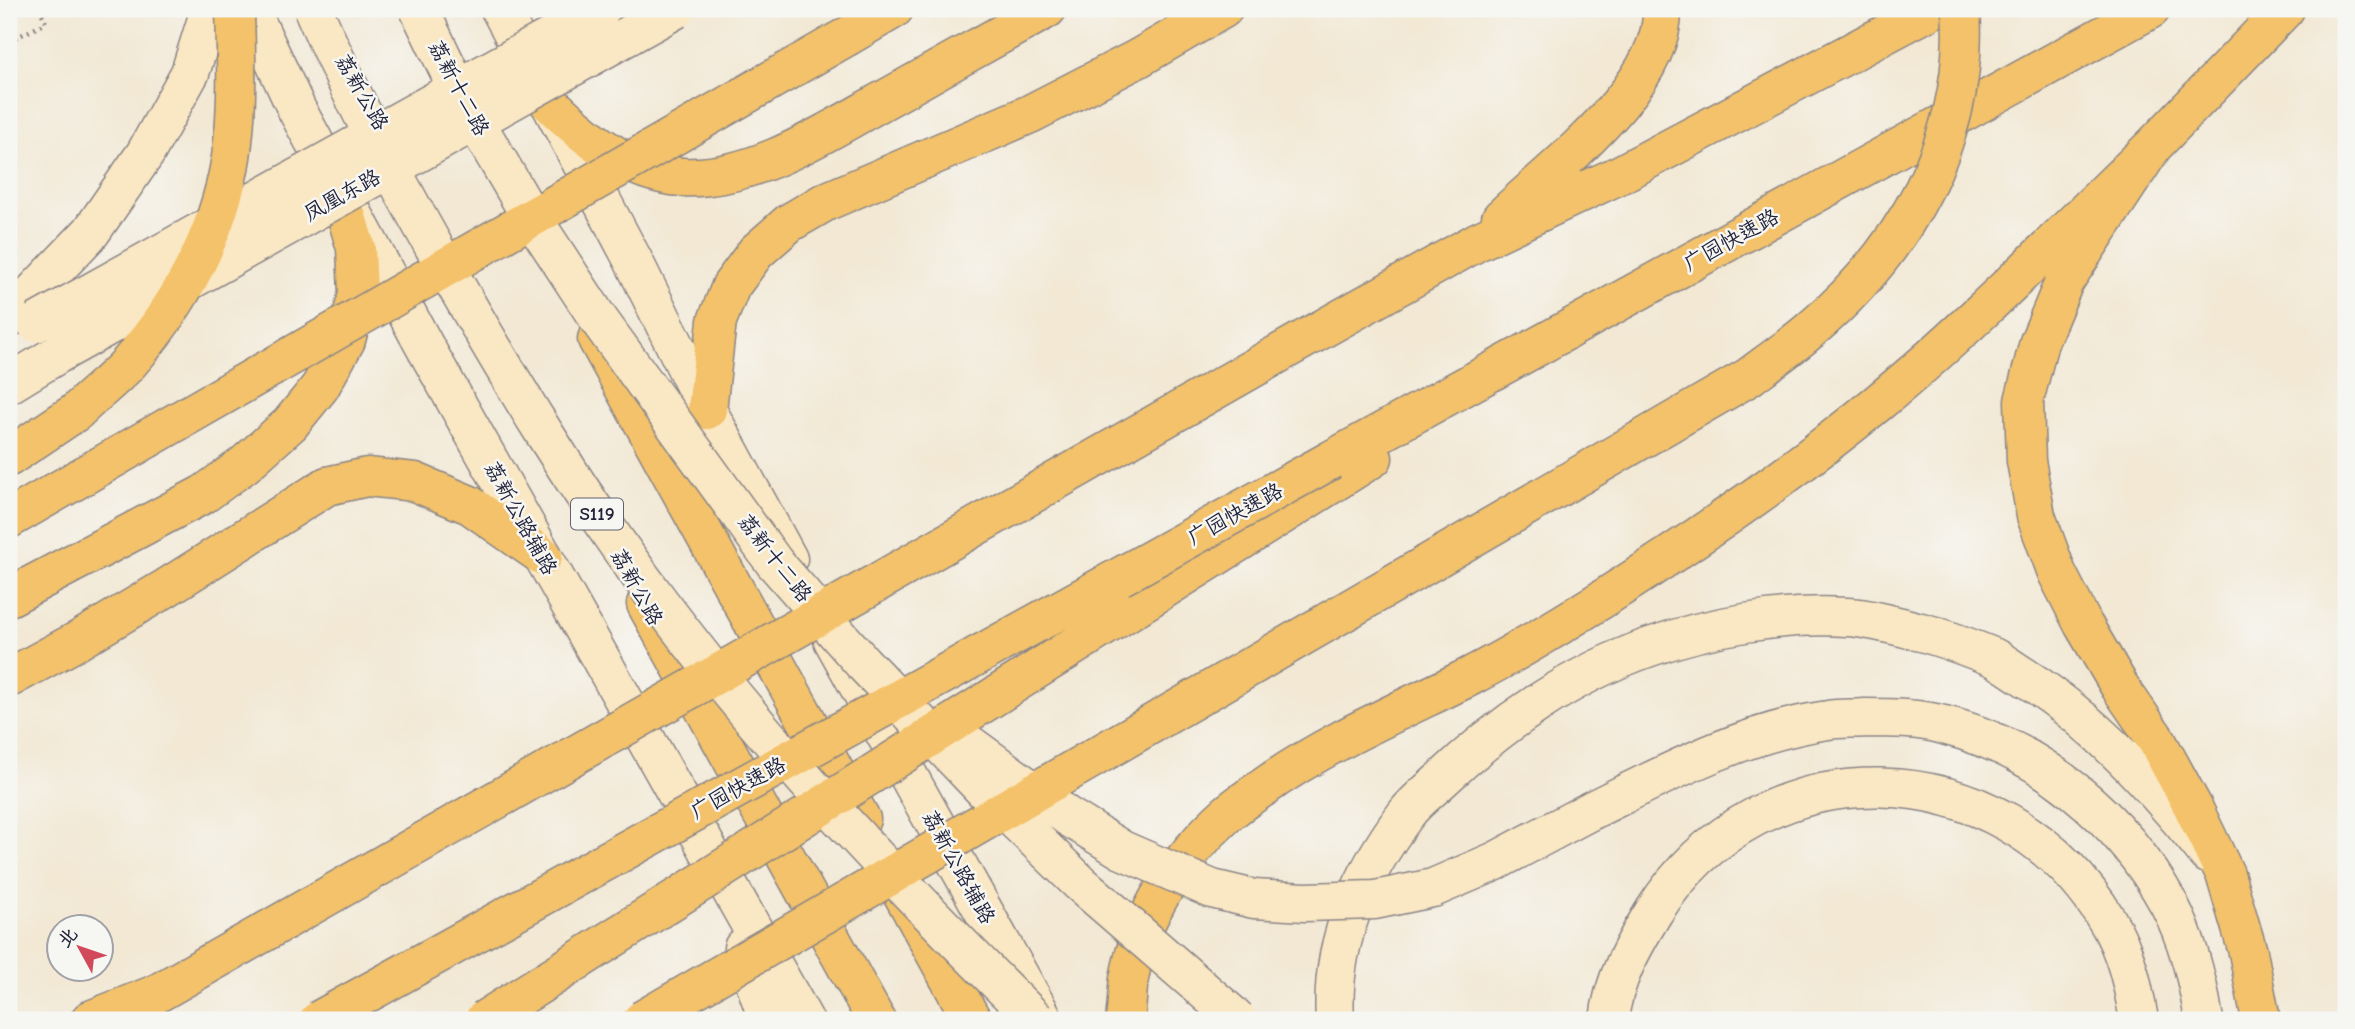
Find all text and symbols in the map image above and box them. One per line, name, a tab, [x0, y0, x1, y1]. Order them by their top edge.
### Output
street label: 荔新十二路	[424, 36, 494, 140]
street label: 荔新公路	[331, 50, 393, 134]
street label: 凤凰东路	[299, 164, 385, 226]
street label: 广园快速路	[1679, 204, 1783, 276]
street label: 荔新公路辅路	[480, 457, 562, 579]
street label: 广园快速路	[1183, 478, 1287, 550]
road number: S119	[571, 499, 623, 530]
street label: 荔新十二路	[733, 509, 817, 607]
street label: 荔新公路	[606, 544, 668, 630]
street label: 广园快速路	[686, 752, 790, 824]
street label: 荔新公路辅路	[918, 806, 1000, 928]
north arrow	[46, 914, 116, 984]
text: 北	[53, 923, 82, 952]

